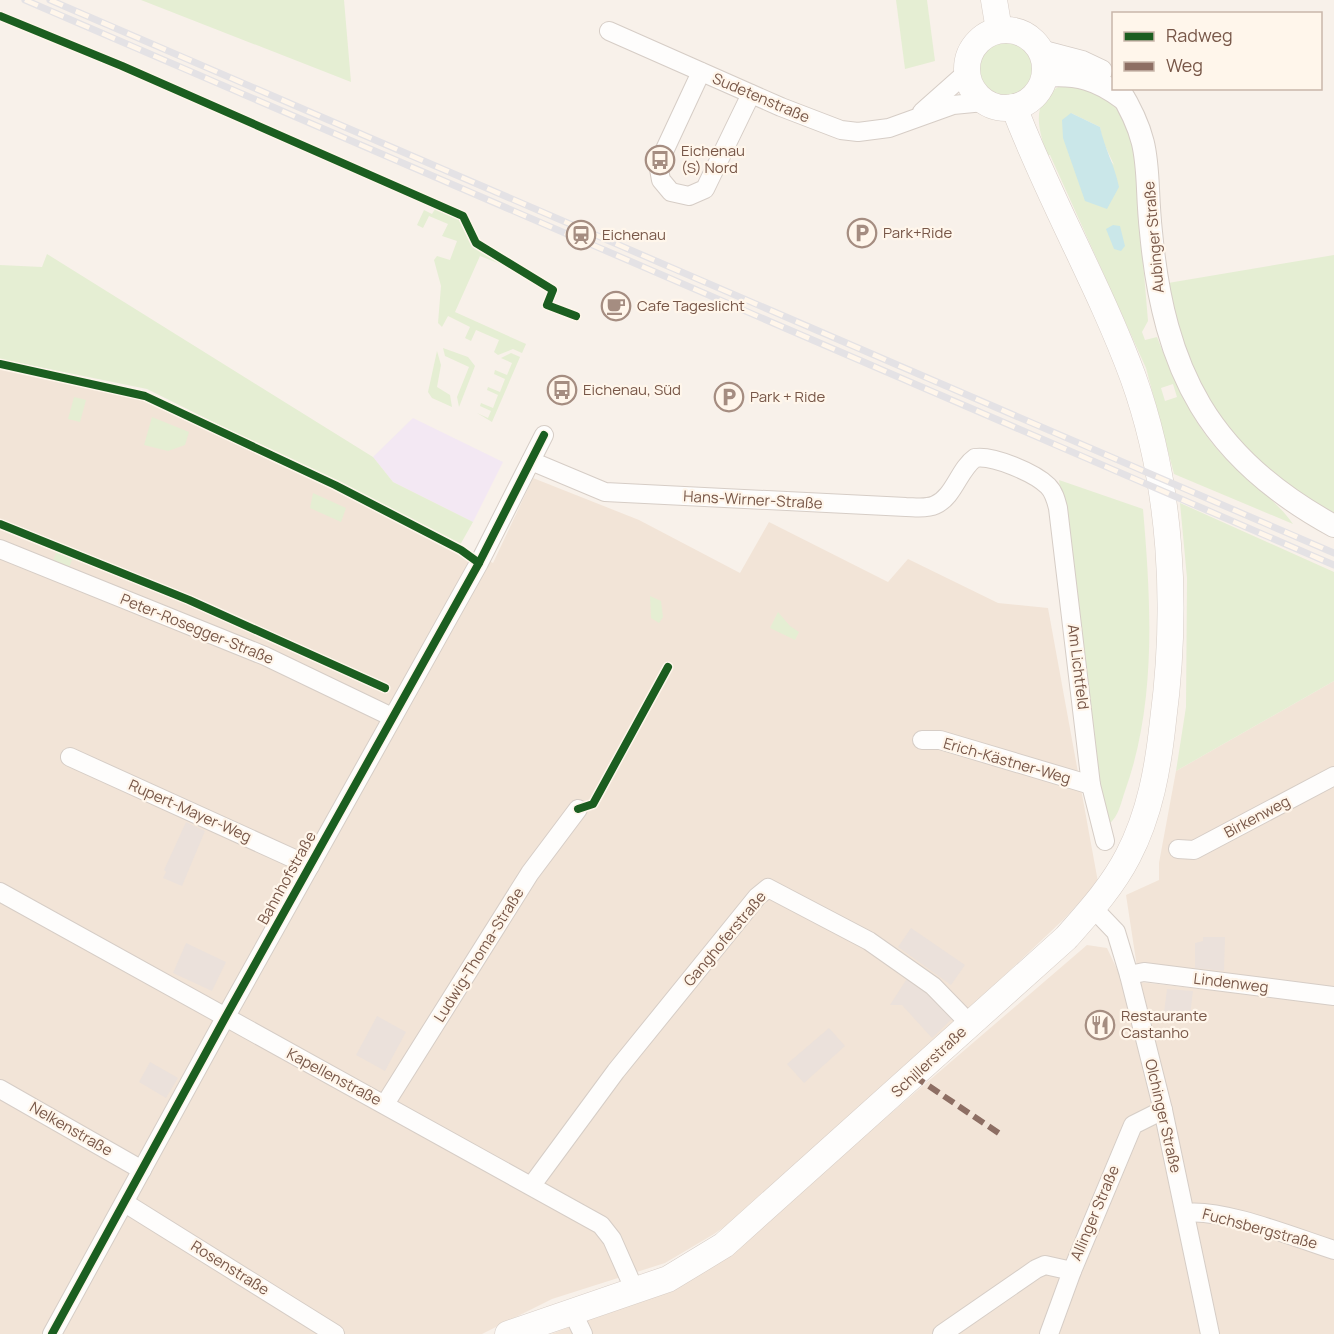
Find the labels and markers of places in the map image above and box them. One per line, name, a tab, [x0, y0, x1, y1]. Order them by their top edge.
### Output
place label: Eichenau (S) Nord	[681, 140, 745, 178]
bus stop icon: Eichenau (S) Nord	[644, 144, 676, 176]
parking icon: Park+Ride	[846, 217, 878, 249]
station icon: Eichenau	[565, 219, 597, 251]
place label: Park+Ride	[883, 222, 952, 243]
place label: Eichenau	[602, 224, 666, 245]
cafe icon: Cafe Tageslicht	[600, 290, 632, 322]
place label: Cafe Tageslicht	[637, 295, 745, 316]
bus stop icon: Eichenau, Süd	[546, 374, 578, 406]
place label: Eichenau, Süd	[583, 379, 681, 400]
parking icon: Park + Ride	[713, 381, 745, 413]
place label: Park + Ride	[750, 386, 825, 407]
place label: Restaurante Castanho	[1121, 1005, 1207, 1043]
restaurant icon: Restaurante Castanho	[1084, 1009, 1116, 1041]

